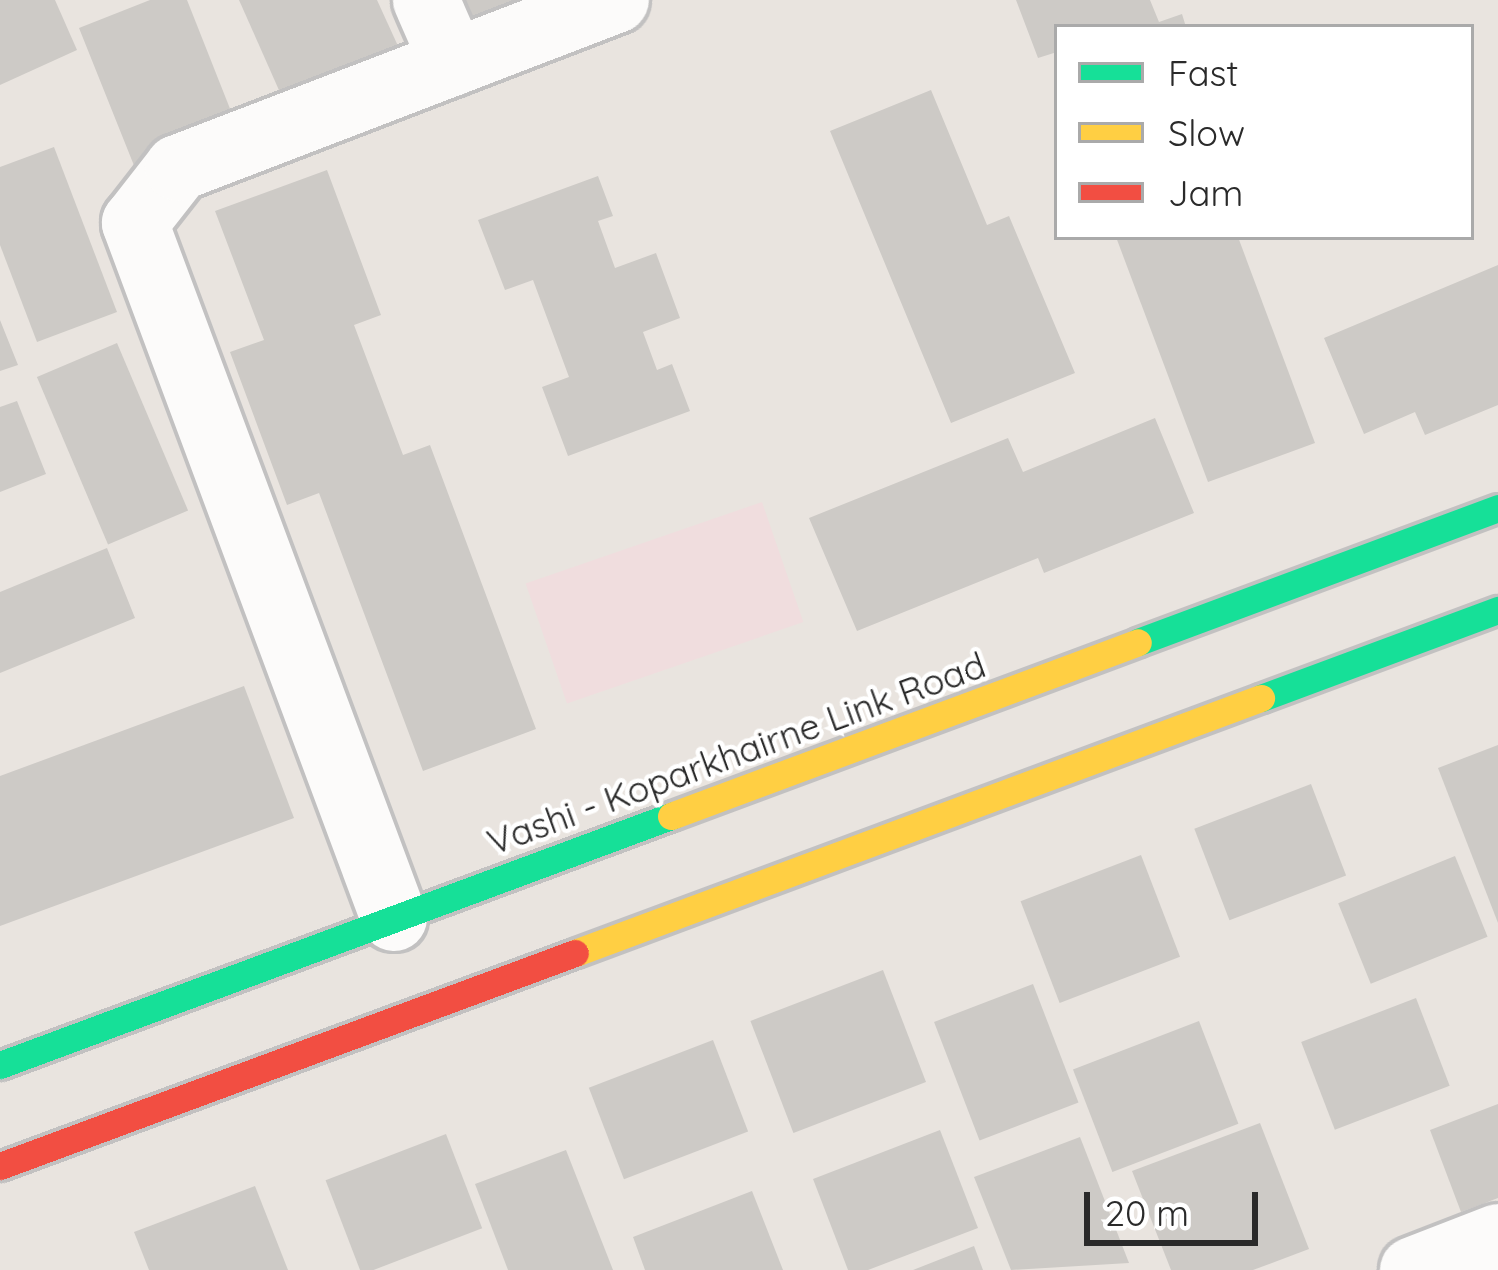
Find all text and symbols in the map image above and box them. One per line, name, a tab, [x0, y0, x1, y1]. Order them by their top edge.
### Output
legend	[1054, 24, 1474, 240]
text: Fast	[1168, 50, 1239, 95]
text: Slow	[1168, 110, 1245, 155]
text: Jam	[1168, 170, 1243, 215]
street label: Vashi - Koparkhairne Link Road	[481, 643, 991, 863]
scale bar	[1090, 1168, 1264, 1242]
text: 20 m	[1105, 1190, 1189, 1235]

